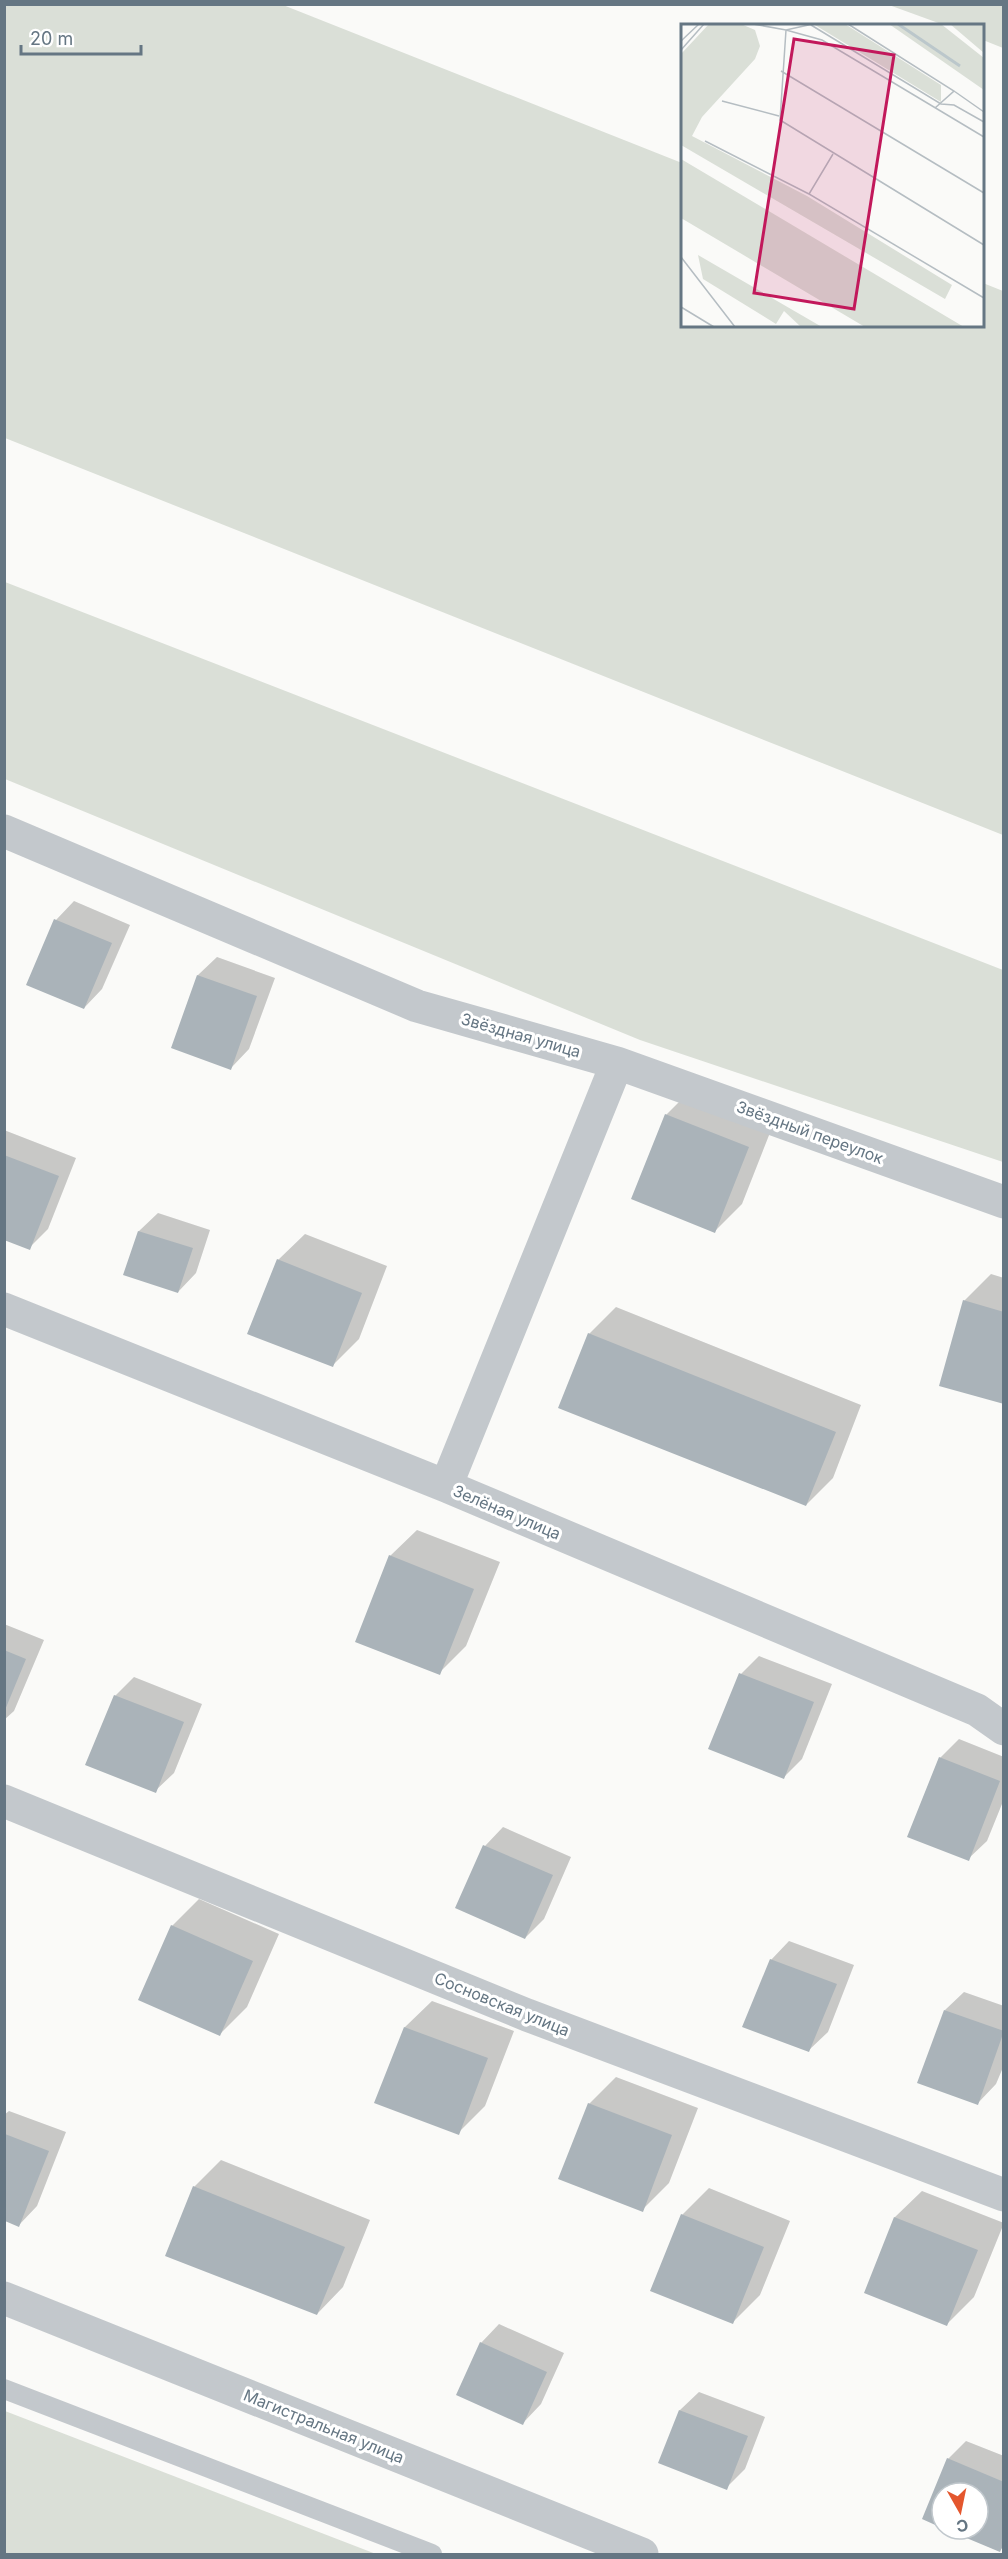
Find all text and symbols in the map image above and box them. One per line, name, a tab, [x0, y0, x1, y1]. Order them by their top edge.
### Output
scale bar	[21, 18, 141, 56]
inset map	[681, 24, 984, 327]
text: 20 m	[30, 28, 73, 49]
street label: Звёздная улица	[459, 1008, 583, 1062]
street label: Звёздный переулок	[734, 1096, 886, 1168]
street label: Зелёная улица	[450, 1480, 564, 1544]
street label: Сосновская улица	[431, 1968, 573, 2040]
street label: Магистральная улица	[241, 2385, 407, 2467]
north arrow	[930, 2481, 990, 2541]
text: С	[955, 2515, 970, 2537]

